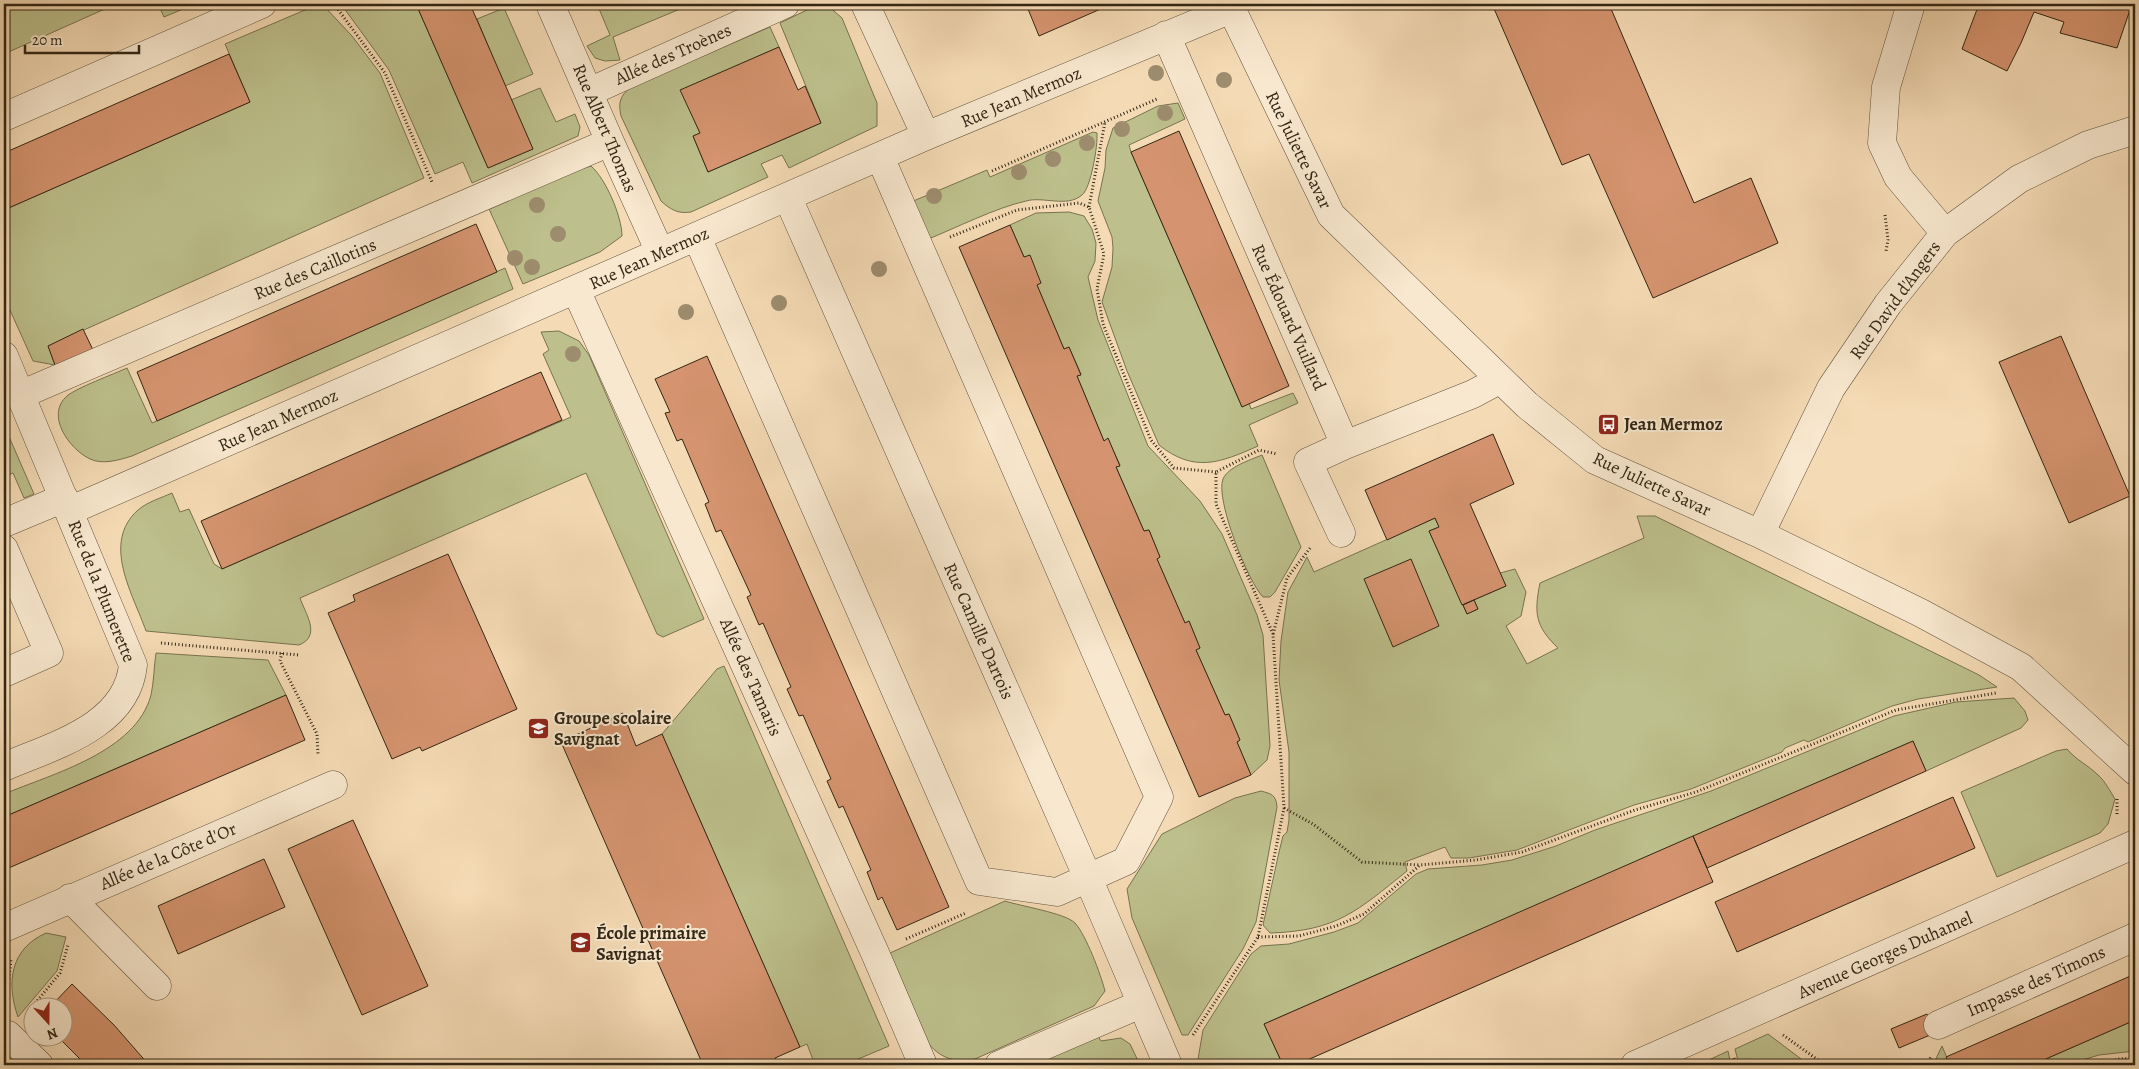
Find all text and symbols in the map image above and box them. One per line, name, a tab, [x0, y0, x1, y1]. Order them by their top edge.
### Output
street label: Allée des Troènes	[610, 18, 735, 91]
scale bar	[25, 22, 139, 54]
text: 20 m	[32, 30, 63, 50]
street label: Rue Albert Thomas	[567, 60, 643, 196]
street label: Rue Jean Mermoz	[957, 61, 1085, 133]
street label: Rue Juliette Savar	[1260, 87, 1338, 213]
street label: Rue Jean Mermoz	[585, 221, 713, 295]
street label: Rue des Caillotins	[250, 232, 380, 306]
street label: Rue David d'Angers	[1844, 236, 1946, 364]
street label: Rue Édouard Vuillard	[1246, 240, 1332, 394]
street label: Rue Jean Mermoz	[214, 383, 342, 457]
bus stop icon: Jean Mermoz	[1596, 412, 1620, 436]
place label: Jean Mermoz	[1624, 412, 1723, 436]
street label: Rue Juliette Savar	[1589, 446, 1715, 522]
street label: Rue de la Plumerette	[63, 516, 141, 666]
street label: Rue Camille Dartois	[938, 559, 1020, 703]
street label: Allée des Tamaris	[714, 613, 788, 740]
place label: Groupe scolaire Savignat	[554, 706, 671, 751]
school or university icon: Groupe scolaire Savignat	[526, 716, 550, 740]
street label: Allée de la Côte d'Or	[95, 816, 240, 896]
street label: Avenue Georges Duhamel	[1793, 905, 1977, 1005]
place label: École primaire Savignat	[596, 921, 706, 966]
school or university icon: École primaire Savignat	[568, 931, 592, 955]
street label: Impasse des Timons	[1963, 940, 2109, 1022]
north arrow	[22, 996, 72, 1046]
text: N	[44, 1023, 61, 1044]

